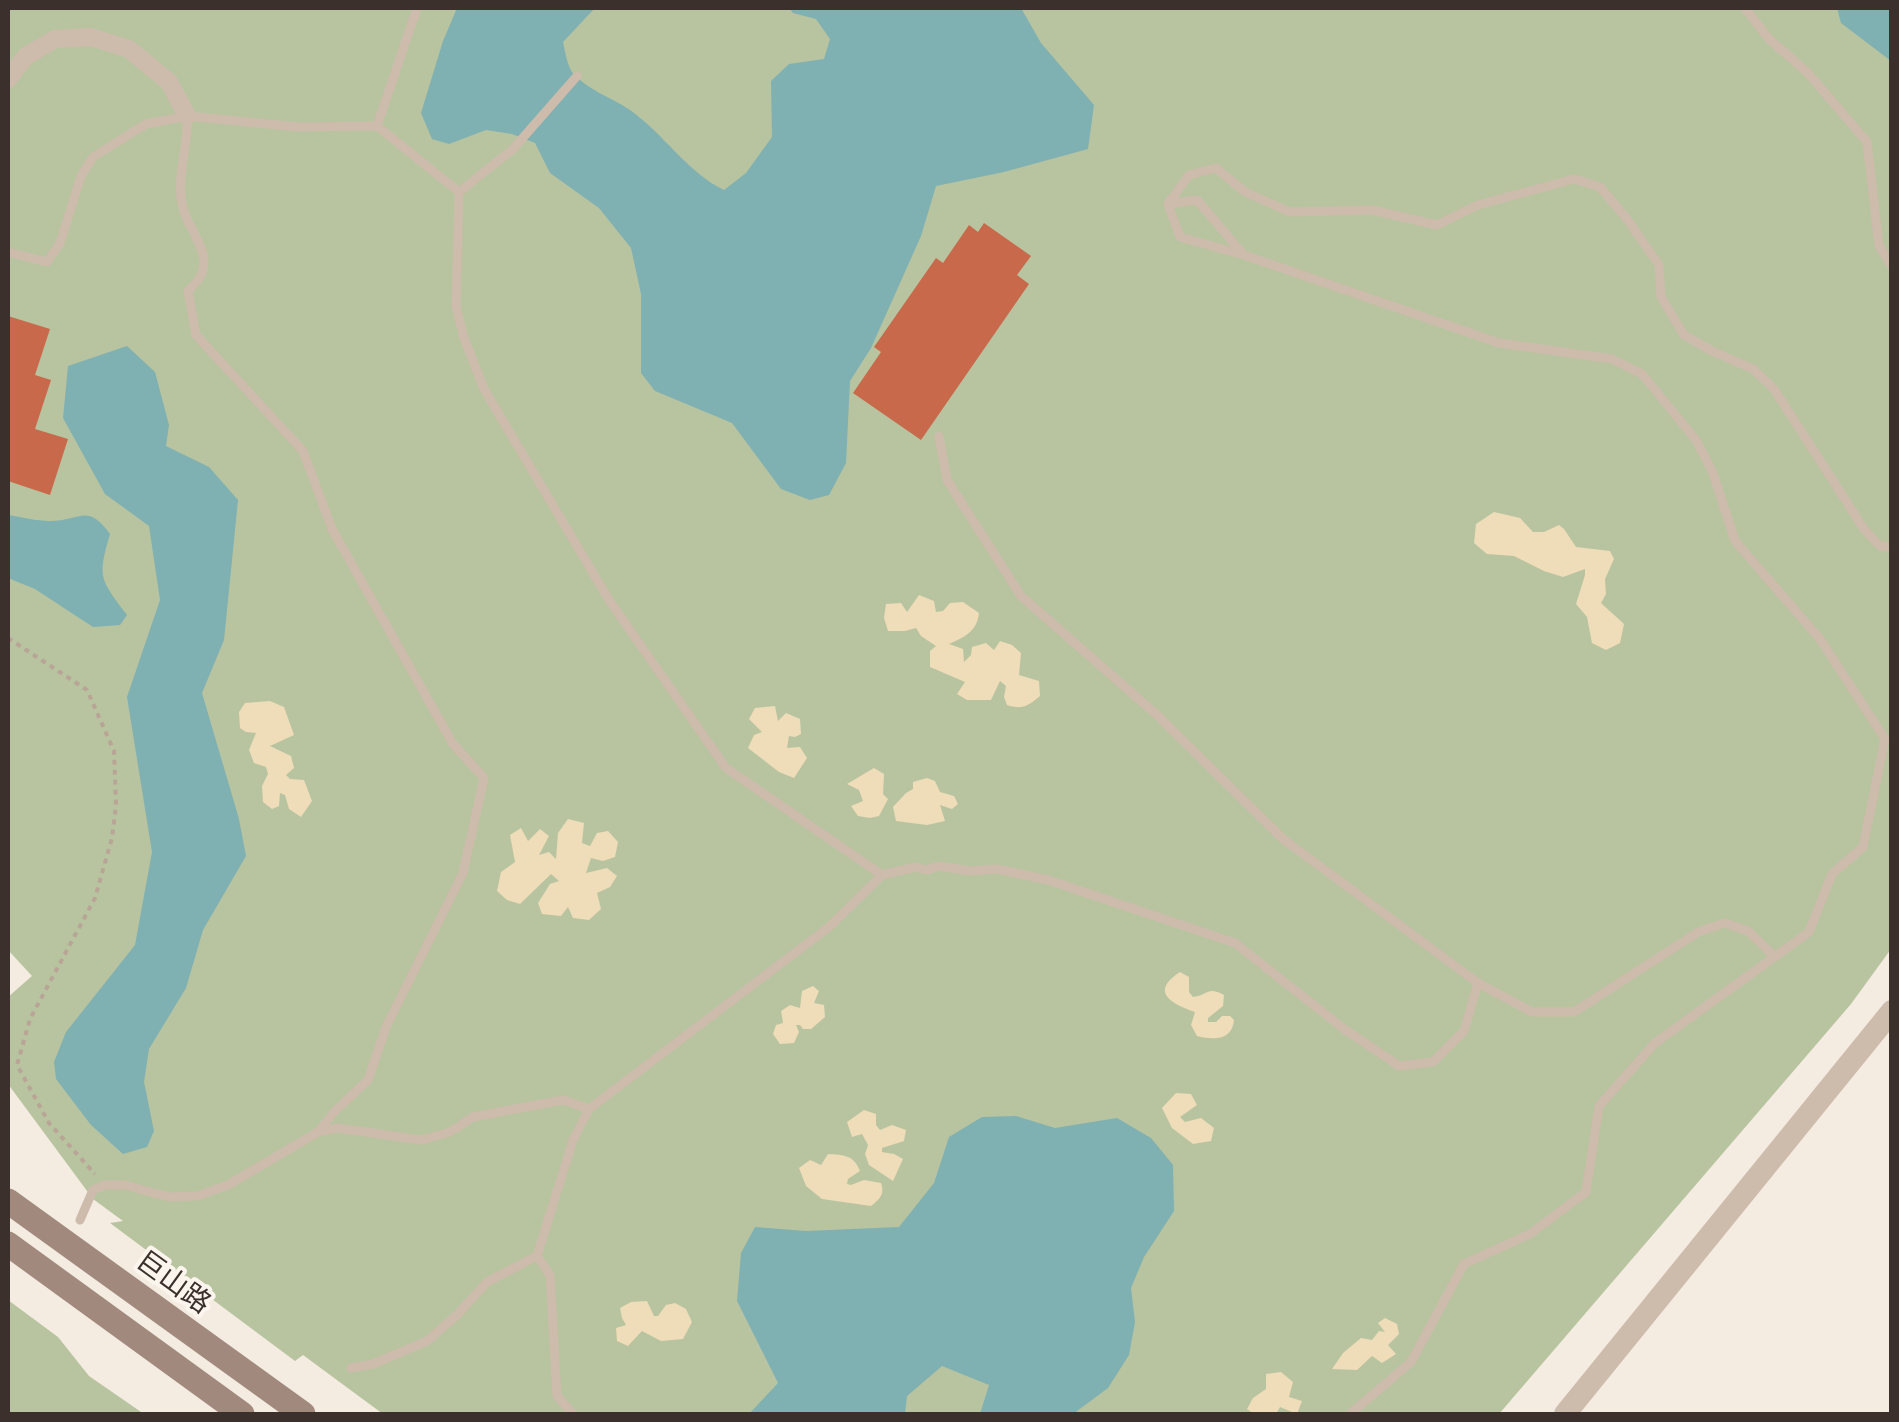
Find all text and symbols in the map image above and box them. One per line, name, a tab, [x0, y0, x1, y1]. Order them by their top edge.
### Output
street label: 巨山路	[129, 1245, 217, 1321]

